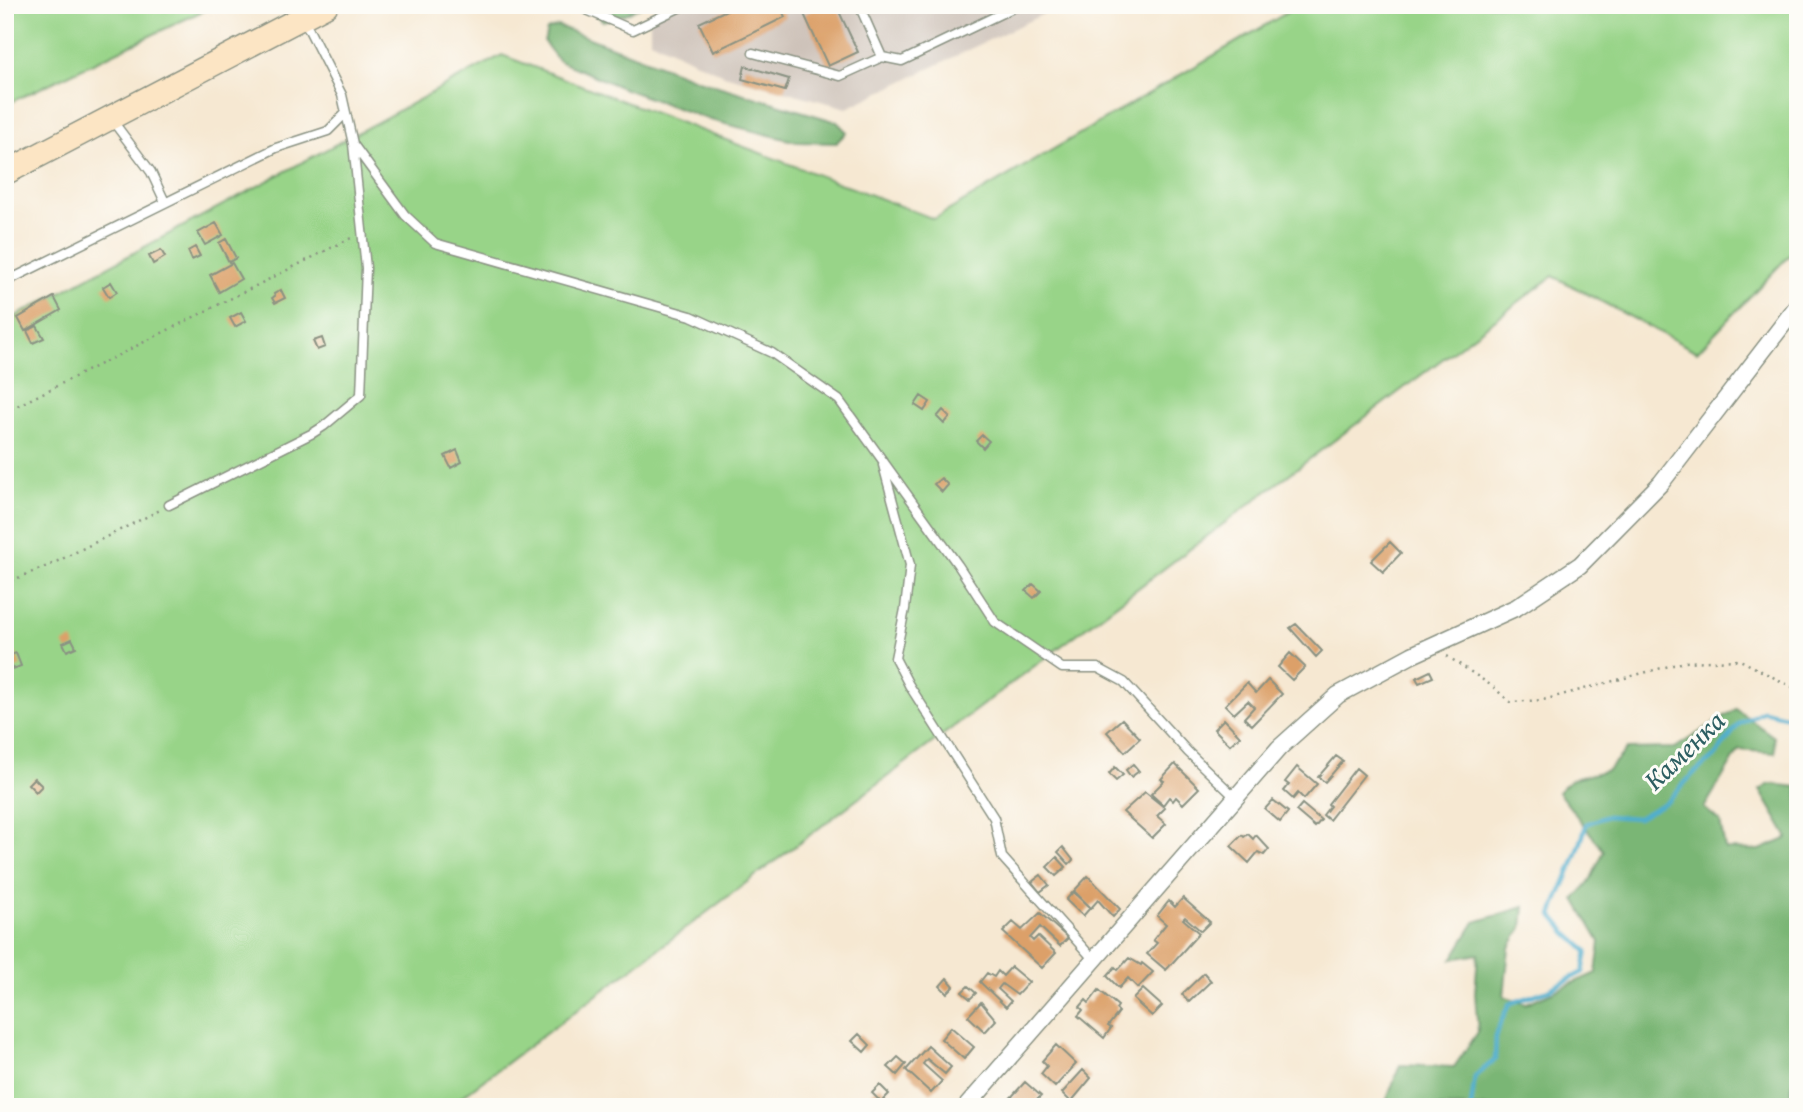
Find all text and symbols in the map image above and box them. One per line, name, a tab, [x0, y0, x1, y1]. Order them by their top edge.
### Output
water label: Каменка	[1634, 700, 1734, 799]

